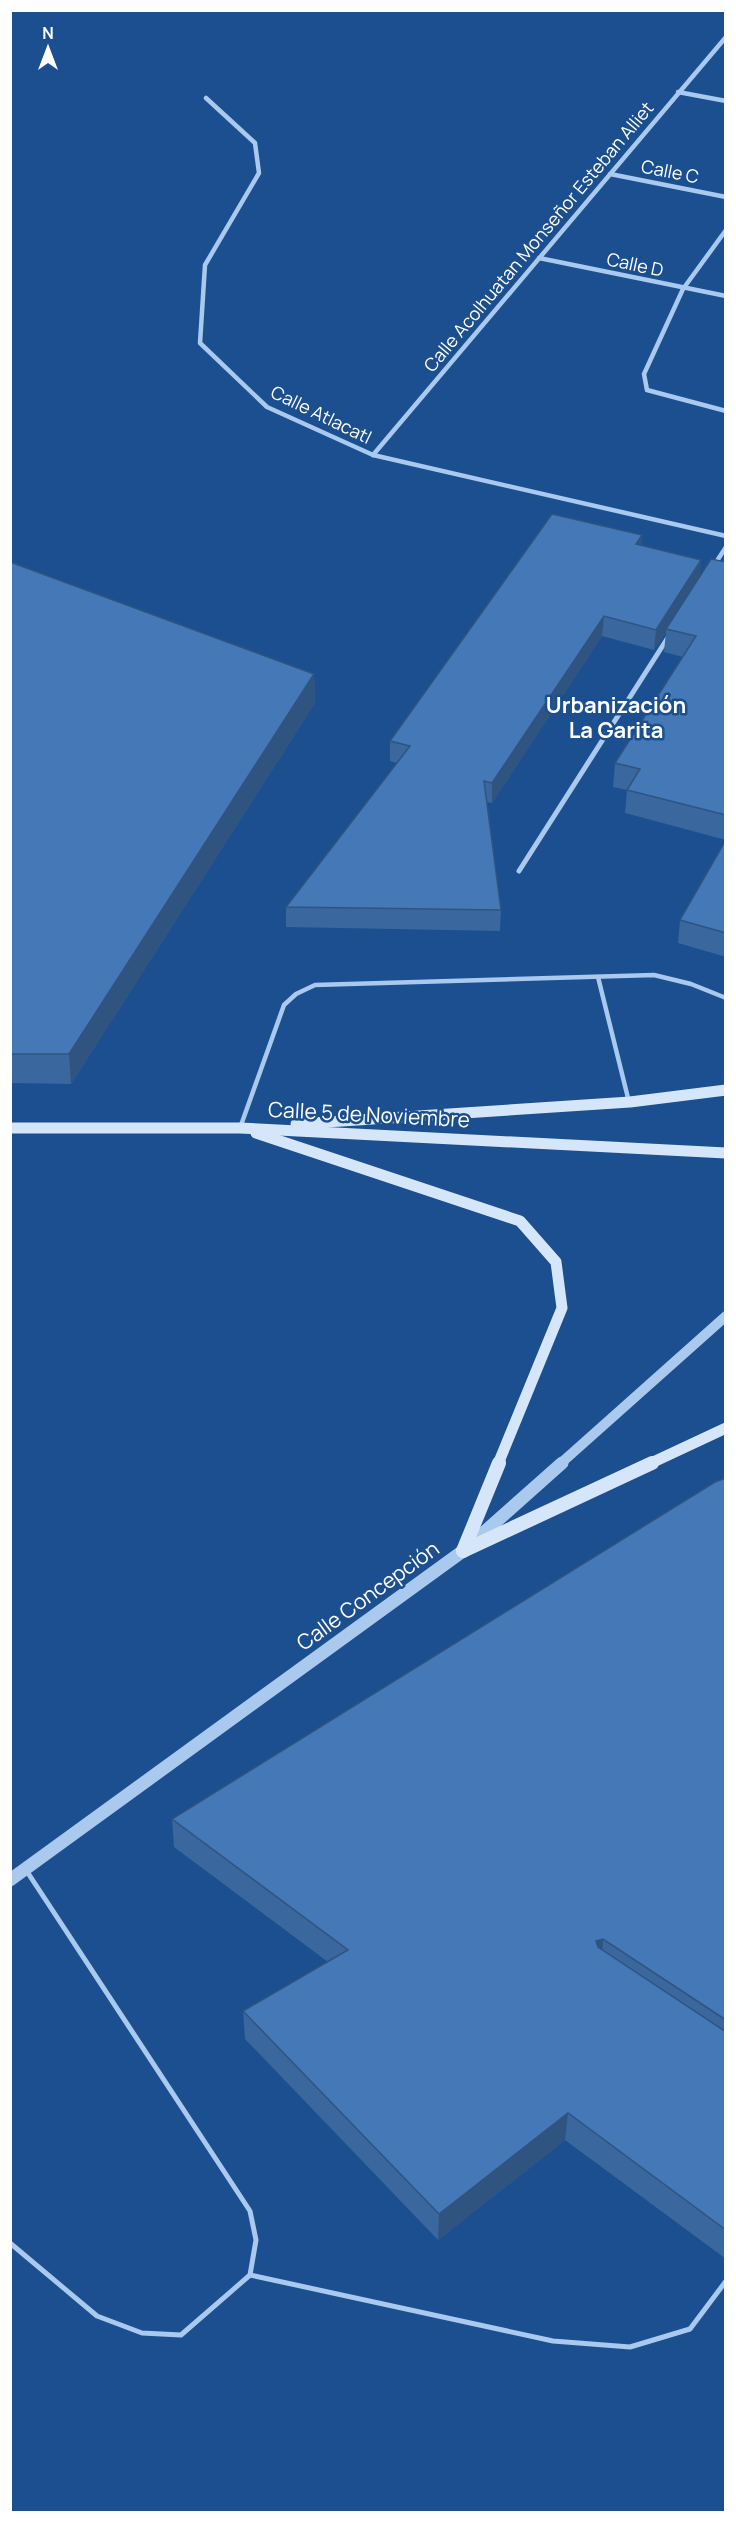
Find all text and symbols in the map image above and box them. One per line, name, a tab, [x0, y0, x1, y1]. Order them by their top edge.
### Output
north arrow	[18, 18, 78, 78]
text: N	[42, 22, 54, 44]
street label: Calle Acolhuatan Monseñor Esteban Alliet	[418, 96, 659, 377]
street label: Calle C	[639, 154, 701, 188]
street label: Calle D	[605, 246, 666, 282]
street label: Calle Atlacatl	[267, 379, 376, 449]
district label: Urbanización La Garita	[546, 690, 686, 745]
street label: Calle 5 de Noviembre	[267, 1095, 471, 1133]
street label: Calle Concepción	[291, 1534, 444, 1656]

